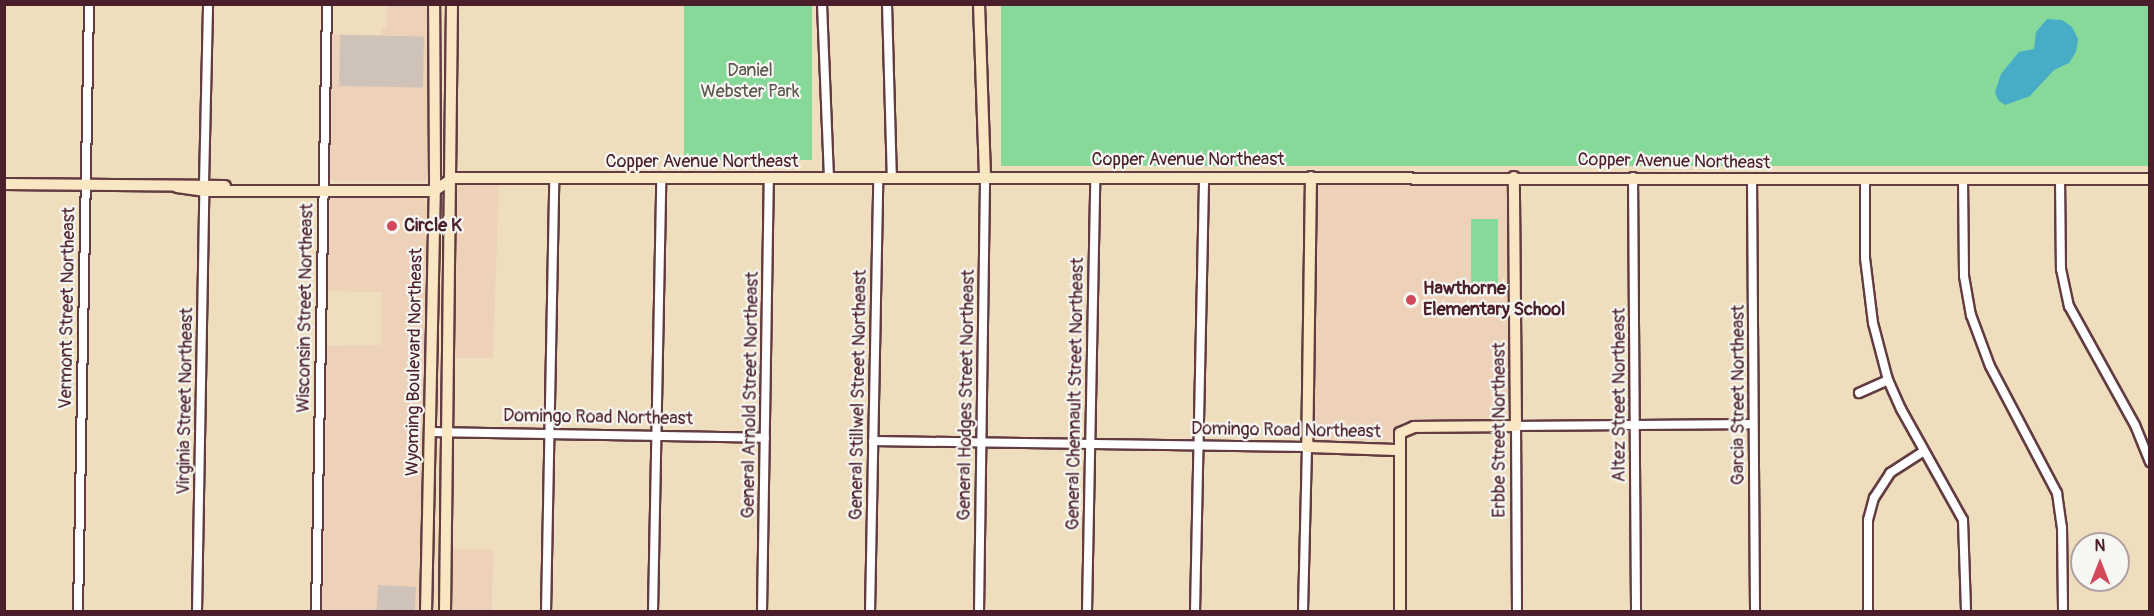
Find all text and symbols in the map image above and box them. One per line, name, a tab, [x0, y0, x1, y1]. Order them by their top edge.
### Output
park label: Daniel Webster Park	[700, 61, 800, 104]
street label: Copper Avenue Northeast	[1092, 149, 1284, 171]
street label: Copper Avenue Northeast	[1577, 150, 1771, 174]
street label: Copper Avenue Northeast	[606, 151, 798, 173]
street label: Wisconsin Street Northeast	[293, 203, 319, 413]
street label: Vermont Street Northeast	[55, 207, 81, 409]
place label: Circle K	[404, 215, 462, 237]
marker: Circle K	[385, 219, 399, 233]
street label: Wyoming Boulevard Northeast	[402, 248, 428, 476]
street label: General Chennault Street Northeast	[1063, 258, 1089, 530]
street label: General Hodges Street Northeast	[954, 269, 980, 521]
street label: General Stillwel Street Northeast	[846, 270, 872, 520]
street label: General Arnold Street Northeast	[738, 271, 764, 519]
place label: Hawthorne Elementary School	[1423, 279, 1565, 322]
marker: Hawthorne Elementary School	[1404, 293, 1418, 307]
street label: Garcia Street Northeast	[1728, 305, 1750, 485]
street label: Virginia Street Northeast	[174, 307, 198, 495]
street label: Altez Street Northeast	[1609, 308, 1631, 482]
street label: Erbbe Street Northeast	[1489, 342, 1511, 518]
street label: Domingo Road Northeast	[503, 406, 693, 430]
street label: Domingo Road Northeast	[1191, 419, 1381, 443]
north arrow	[2070, 532, 2130, 592]
text: N	[2095, 536, 2105, 556]

